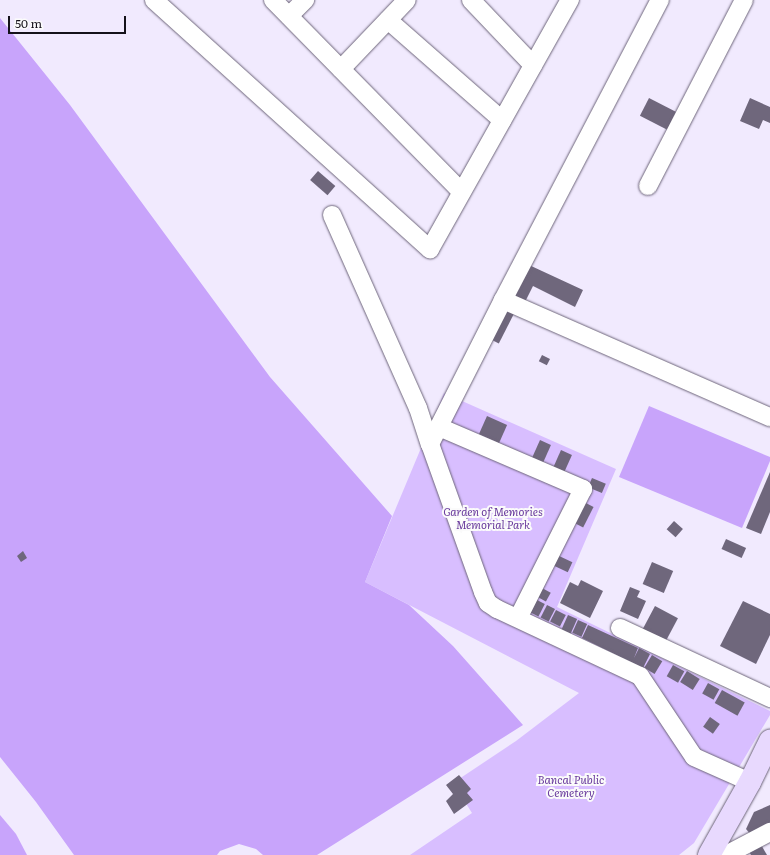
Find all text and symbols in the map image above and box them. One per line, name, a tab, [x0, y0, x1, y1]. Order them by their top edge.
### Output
scale bar	[10, 8, 128, 34]
text: 50 m	[15, 14, 42, 32]
park label: Garden of Memories Memorial Park	[443, 505, 543, 531]
park label: Bancal Public Cemetery	[538, 773, 604, 799]

